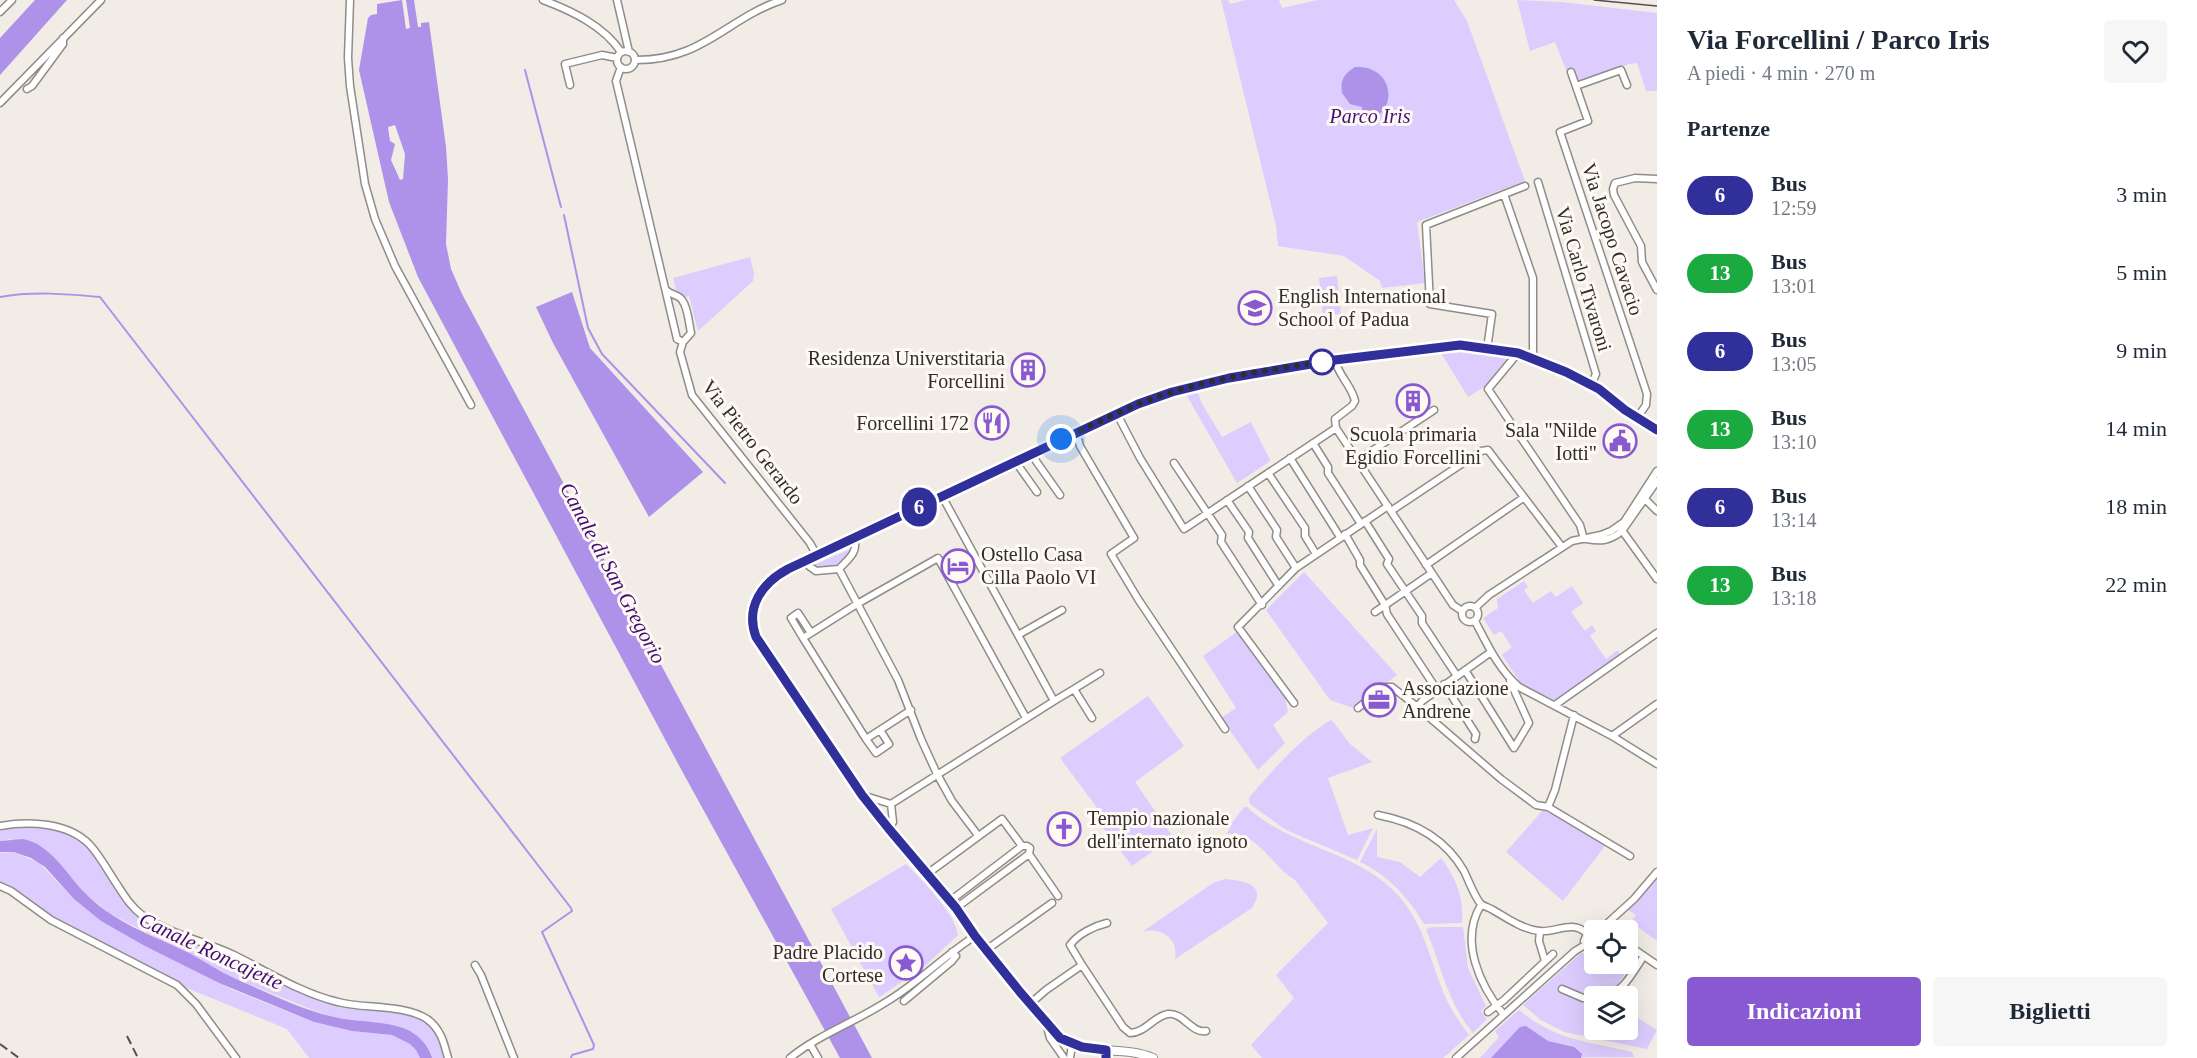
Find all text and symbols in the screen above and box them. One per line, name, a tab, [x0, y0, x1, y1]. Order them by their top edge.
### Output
button: heart	[2104, 20, 2167, 83]
text: Via Forcellini / Parco Iris	[1687, 24, 1990, 55]
text: A piedi · 4 min · 270 m	[1687, 62, 1875, 84]
park label: Parco Iris	[1329, 105, 1411, 127]
text: Partenze	[1687, 116, 1770, 141]
street label: Via Jacopo Cavacio	[1577, 160, 1648, 318]
text: Bus	[1771, 171, 1806, 196]
text: 3 min	[2116, 182, 2167, 207]
text: 6	[1715, 183, 1725, 207]
text: 12:59	[1771, 197, 1817, 219]
street label: Via Carlo Tivaroni	[1552, 204, 1617, 354]
text: Bus	[1771, 249, 1806, 274]
text: 5 min	[2116, 260, 2167, 285]
text: 13	[1710, 261, 1731, 285]
text: 13:01	[1771, 275, 1817, 297]
place label: English International School of Padua	[1278, 285, 1447, 330]
school or university icon: English International School of Padua	[1237, 290, 1273, 326]
text: Bus	[1771, 327, 1806, 352]
text: 9 min	[2116, 338, 2167, 363]
text: 6	[1715, 339, 1725, 363]
place label: Residenza Universtitaria Forcellini	[808, 347, 1005, 392]
unlabelled marker	[1309, 349, 1335, 375]
building icon: Residenza Universtitaria Forcellini	[1010, 352, 1046, 388]
text: 13:05	[1771, 353, 1817, 375]
street label: Via Pietro Gerardo	[698, 376, 808, 508]
building icon: Scuola primaria Egidio Forcellini	[1395, 383, 1431, 419]
restaurant icon: Forcellini 172	[974, 405, 1010, 441]
text: Bus	[1771, 405, 1806, 430]
place label: Forcellini 172	[856, 412, 969, 434]
text: 14 min	[2105, 416, 2167, 441]
text: 13	[1710, 417, 1731, 441]
place label: Sala "Nilde Iotti"	[1505, 419, 1597, 464]
place label: Scuola primaria Egidio Forcellini	[1345, 423, 1481, 469]
public building icon: Sala "Nilde Iotti"	[1602, 423, 1638, 459]
your location	[1046, 424, 1076, 454]
text: 13:10	[1771, 431, 1817, 453]
water label: Canale di San Gregorio	[555, 478, 671, 668]
text: Bus	[1771, 483, 1806, 508]
line badge: 6	[900, 488, 938, 526]
text: 18 min	[2105, 494, 2167, 519]
text: 6	[914, 495, 924, 519]
text: 6	[1715, 495, 1725, 519]
text: 13:14	[1771, 509, 1817, 531]
place label: Ostello Casa Cilla Paolo VI	[981, 543, 1096, 588]
hotel icon: Ostello Casa Cilla Paolo VI	[940, 548, 976, 584]
text: Bus	[1771, 561, 1806, 586]
text: 22 min	[2105, 572, 2167, 597]
text: 13	[1710, 573, 1731, 597]
text: 13:18	[1771, 587, 1817, 609]
place label: Associazione Andrene	[1402, 677, 1509, 722]
office icon: Associazione Andrene	[1361, 682, 1397, 718]
place label: Tempio nazionale dell'internato ignoto	[1087, 807, 1248, 853]
church icon: Tempio nazionale dell'internato ignoto	[1046, 811, 1082, 847]
water label: Canale Roncajette	[135, 907, 287, 995]
map controls	[1584, 920, 1638, 1040]
button: locate	[1584, 920, 1638, 974]
place label: Padre Placido Cortese	[772, 941, 883, 986]
place icon: Padre Placido Cortese	[888, 945, 924, 981]
button: Indicazioni	[1687, 977, 1921, 1046]
button: Biglietti	[1933, 977, 2167, 1046]
button: layers	[1584, 986, 1638, 1040]

